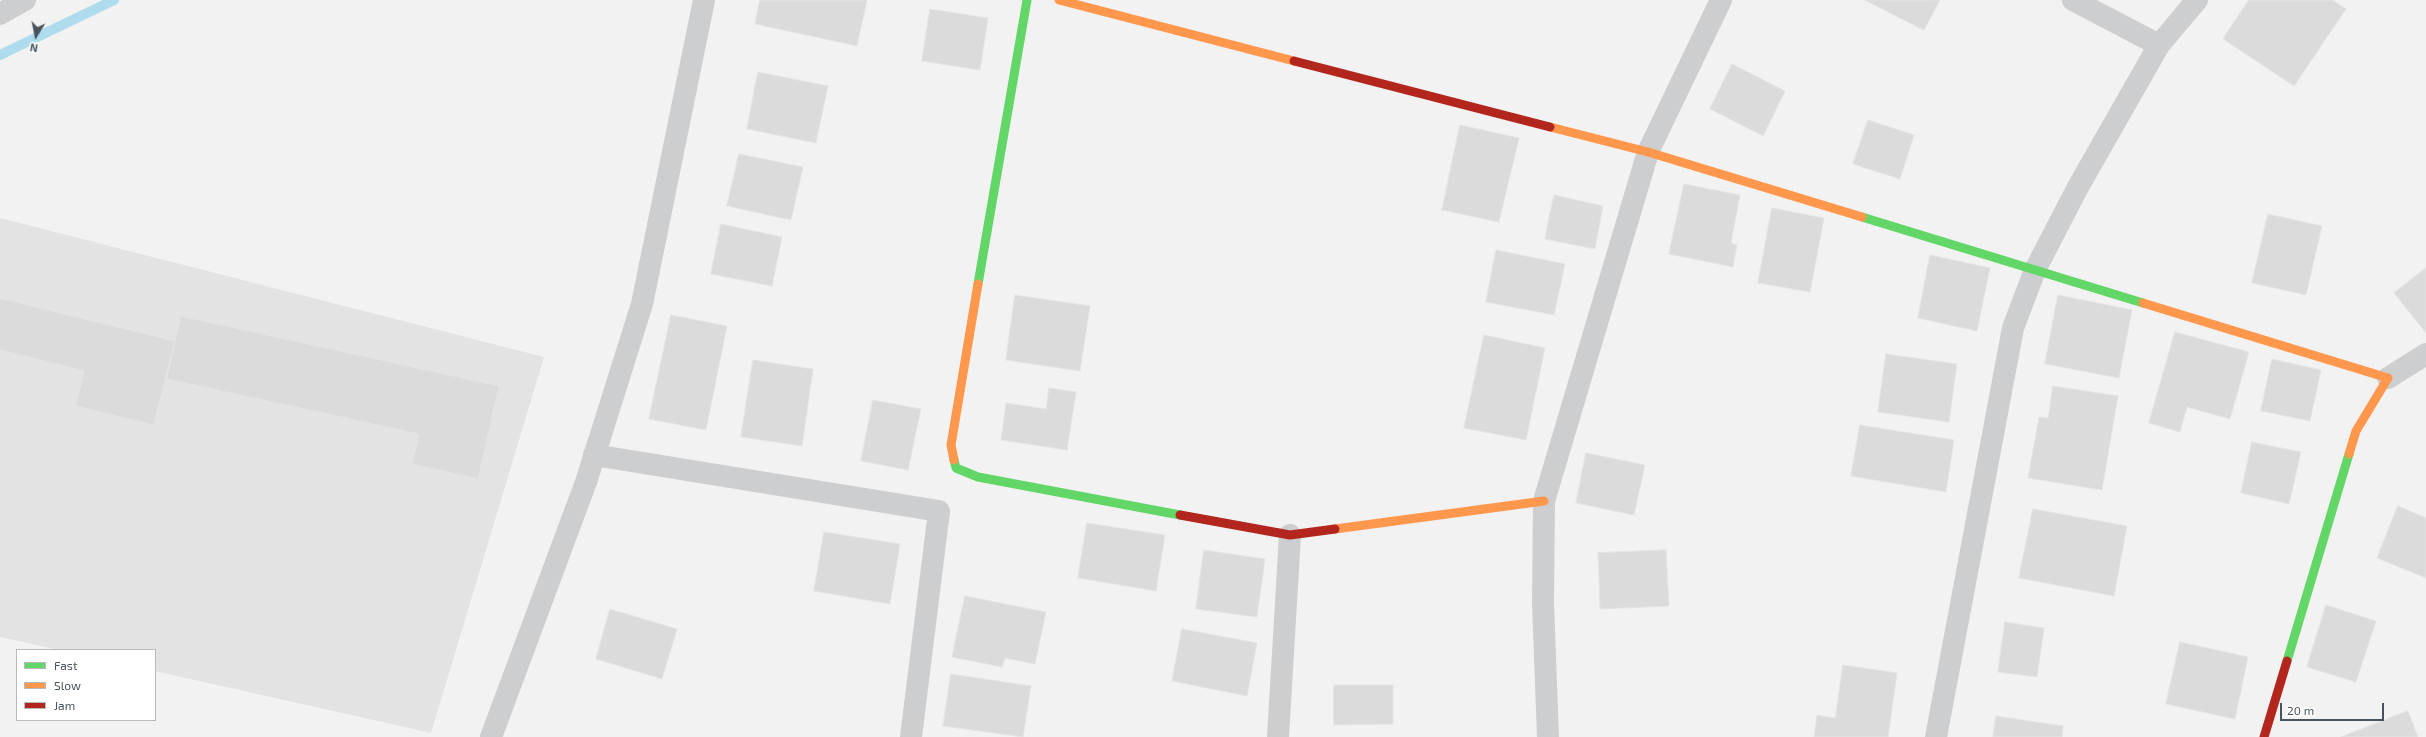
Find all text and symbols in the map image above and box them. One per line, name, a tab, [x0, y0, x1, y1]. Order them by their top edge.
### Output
north arrow	[16, 16, 56, 56]
text: N	[29, 41, 39, 55]
legend	[16, 649, 156, 721]
text: Fast	[54, 658, 77, 672]
text: Slow	[54, 678, 81, 692]
scale bar	[2282, 695, 2386, 721]
text: Jam	[54, 698, 75, 712]
text: 20 m	[2287, 703, 2314, 717]

